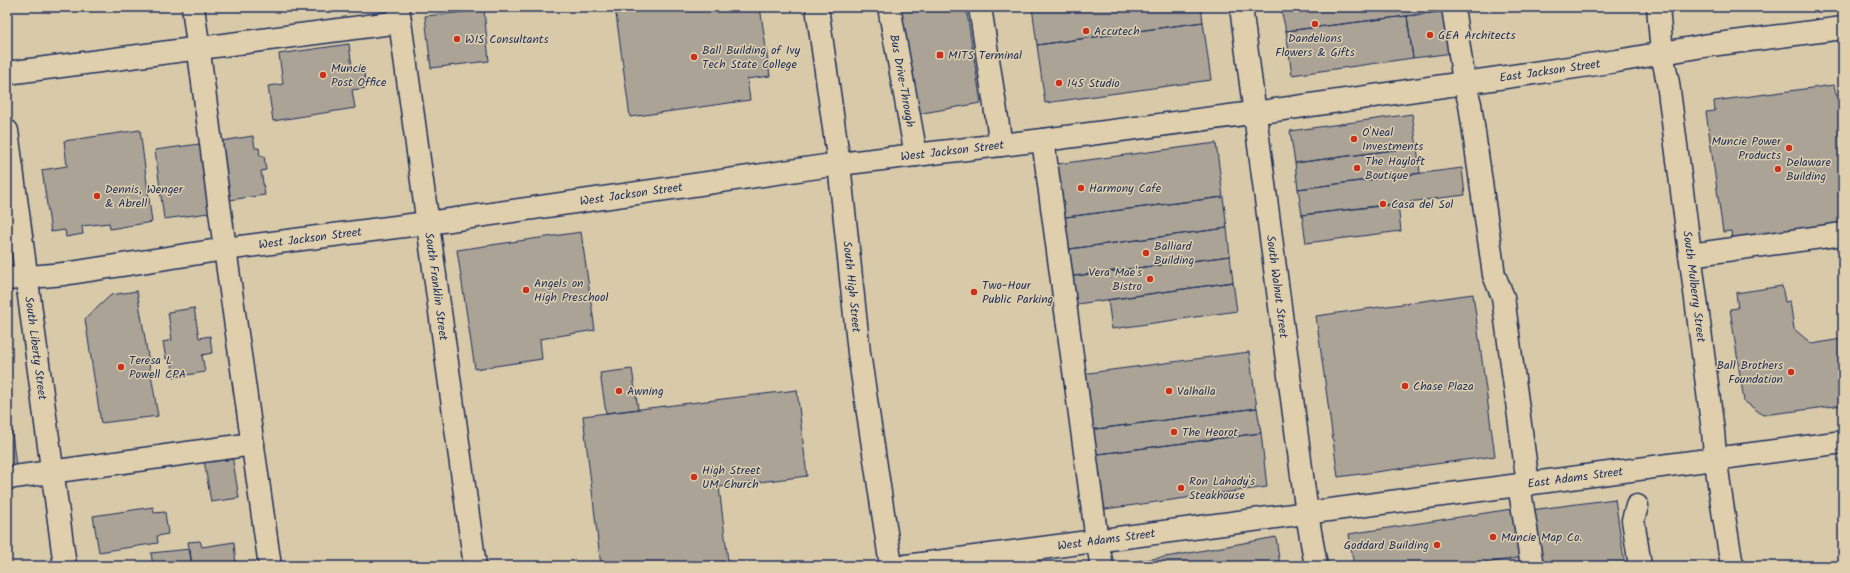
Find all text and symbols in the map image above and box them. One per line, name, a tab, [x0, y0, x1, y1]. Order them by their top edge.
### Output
marker: Dandelions Flowers & Gifts	[1310, 19, 1320, 29]
place label: Accutech	[1094, 22, 1140, 41]
marker: Accutech	[1081, 26, 1091, 36]
place label: GEA Architects	[1438, 26, 1516, 45]
place label: Dandelions Flowers & Gifts	[1275, 29, 1355, 62]
place label: WIS Consultants	[465, 30, 549, 49]
marker: GEA Architects	[1425, 30, 1435, 40]
street label: Bus Drive-Through	[884, 33, 920, 129]
marker: WIS Consultants	[452, 34, 462, 44]
place label: Ball Building of Ivy Tech State College	[702, 41, 800, 74]
place label: MITS Terminal	[948, 46, 1022, 65]
marker: MITS Terminal	[935, 50, 945, 60]
marker: Ball Building of Ivy Tech State College	[689, 52, 699, 62]
street label: East Jackson Street	[1498, 54, 1602, 88]
place label: Muncie Post Office	[331, 59, 387, 92]
marker: Muncie Post Office	[318, 70, 328, 80]
place label: 145 Studio	[1067, 74, 1120, 93]
marker: 145 Studio	[1054, 78, 1064, 88]
place label: O'Neal Investments	[1362, 123, 1423, 156]
place label: Muncie Power Products	[1712, 132, 1782, 165]
marker: O'Neal Investments	[1349, 134, 1359, 144]
street label: West Jackson Street	[900, 136, 1005, 167]
marker: Muncie Power Products	[1784, 143, 1794, 153]
place label: The Hayloft Boutique	[1365, 152, 1425, 185]
place label: Delaware Building	[1786, 153, 1831, 186]
marker: The Hayloft Boutique	[1352, 163, 1362, 173]
marker: Delaware Building	[1773, 164, 1783, 174]
street label: West Jackson Street	[578, 178, 684, 211]
place label: Harmony Cafe	[1089, 179, 1162, 198]
place label: Dennis, Wenger & Abrell	[105, 180, 184, 213]
marker: Harmony Cafe	[1076, 183, 1086, 193]
marker: Dennis, Wenger & Abrell	[92, 191, 102, 201]
place label: Casa del Sol	[1391, 195, 1453, 214]
marker: Casa del Sol	[1378, 199, 1388, 209]
street label: West Jackson Street	[257, 222, 363, 255]
street label: South Mulberry Street	[1677, 230, 1710, 344]
street label: South Franklin Street	[419, 231, 453, 342]
street label: South Walnut Street	[1261, 234, 1293, 340]
place label: Balliard Building	[1154, 237, 1194, 270]
street label: South High Street	[837, 240, 866, 334]
marker: Balliard Building	[1141, 248, 1151, 258]
place label: Vera Mae's Bistro	[1088, 263, 1142, 296]
place label: Angels on High Preschool	[534, 274, 608, 307]
marker: Vera Mae's Bistro	[1145, 274, 1155, 284]
place label: Two-Hour Public Parking	[982, 276, 1054, 309]
marker: Angels on High Preschool	[521, 285, 531, 295]
marker: Two-Hour Public Parking	[969, 287, 979, 297]
street label: South Liberty Street	[19, 295, 52, 401]
place label: Teresa L Powell CPA	[129, 351, 186, 384]
place label: Ball Brothers Foundation	[1716, 356, 1783, 389]
marker: Teresa L Powell CPA	[116, 362, 126, 372]
marker: Ball Brothers Foundation	[1786, 367, 1796, 377]
place label: Chase Plaza	[1413, 377, 1474, 396]
marker: Chase Plaza	[1400, 381, 1410, 391]
place label: Awning	[627, 382, 664, 401]
place label: Valhalla	[1177, 382, 1216, 401]
marker: Awning	[614, 386, 624, 396]
marker: Valhalla	[1164, 386, 1174, 396]
place label: The Heorot	[1182, 423, 1238, 442]
marker: The Heorot	[1169, 427, 1179, 437]
place label: High Street UM Church	[702, 461, 761, 494]
street label: East Adams Street	[1526, 462, 1624, 494]
marker: High Street UM Church	[689, 472, 699, 482]
place label: Ron Lahody's Steakhouse	[1189, 472, 1255, 505]
marker: Ron Lahody's Steakhouse	[1176, 483, 1186, 493]
street label: West Adams Street	[1056, 524, 1157, 556]
place label: Muncie Map Co.	[1501, 528, 1582, 547]
marker: Muncie Map Co.	[1488, 532, 1498, 542]
place label: Goddard Building	[1344, 536, 1429, 555]
marker: Goddard Building	[1432, 540, 1442, 550]

